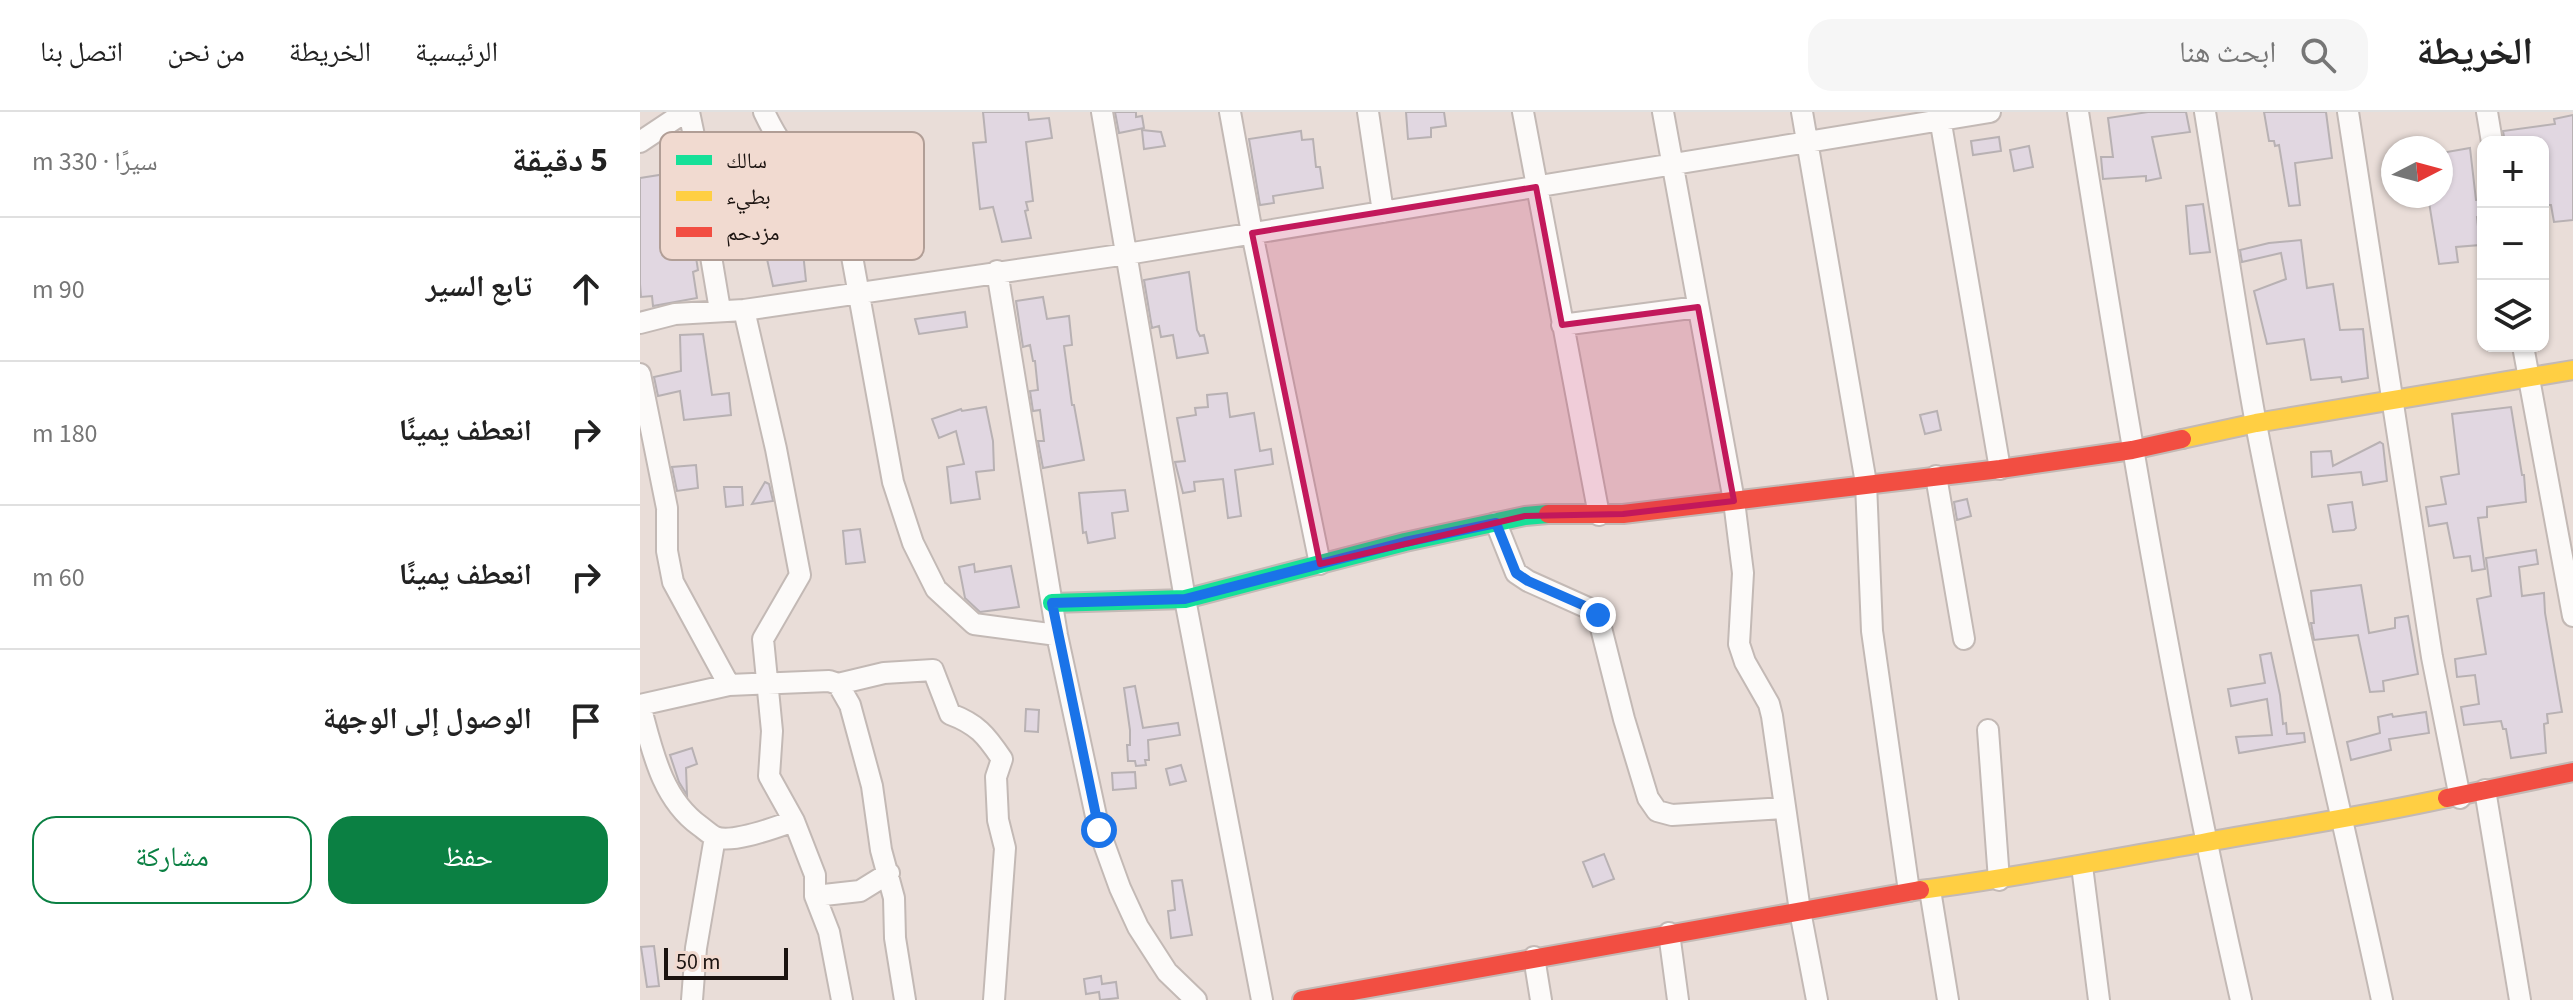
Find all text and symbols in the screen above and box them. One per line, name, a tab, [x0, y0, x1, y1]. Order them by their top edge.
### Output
search box	[1808, 19, 2368, 91]
text: الخريطة	[2416, 25, 2533, 79]
text: ابحث هنا	[2179, 31, 2276, 74]
text: اتصل بنا	[40, 32, 123, 72]
text: من نحن	[167, 32, 245, 72]
text: الخريطة	[289, 32, 371, 72]
text: الرئيسية	[415, 32, 498, 72]
icon: search	[2296, 33, 2340, 77]
legend	[660, 132, 924, 260]
text: 5 دقيقة	[512, 136, 608, 185]
north arrow	[2381, 136, 2453, 208]
map controls	[2477, 136, 2549, 352]
button: +	[2477, 136, 2549, 208]
text: سيرًا · 330 m	[32, 143, 158, 180]
text: سالك	[726, 145, 767, 177]
text: بطيء	[726, 181, 771, 214]
button: −	[2477, 208, 2549, 280]
text: مزدحم	[726, 217, 780, 249]
text: تابع السير	[426, 265, 532, 308]
icon: ahead	[564, 267, 608, 311]
text: 90 m	[32, 271, 85, 308]
button: layers	[2477, 280, 2549, 352]
text: انعطف يمينًا	[399, 409, 532, 452]
icon: right	[564, 411, 608, 455]
text: 180 m	[32, 415, 98, 452]
text: انعطف يمينًا	[399, 553, 532, 596]
icon: right	[564, 555, 608, 599]
text: 60 m	[32, 559, 85, 596]
route end	[1580, 597, 1616, 633]
text: الوصول إلى الوجهة	[323, 697, 532, 740]
icon: arrive	[564, 699, 608, 743]
route start	[1081, 812, 1117, 848]
button: مشاركة	[32, 816, 312, 904]
button: حفظ	[328, 816, 608, 904]
scale bar	[664, 944, 788, 980]
text: 50 m	[676, 946, 721, 978]

